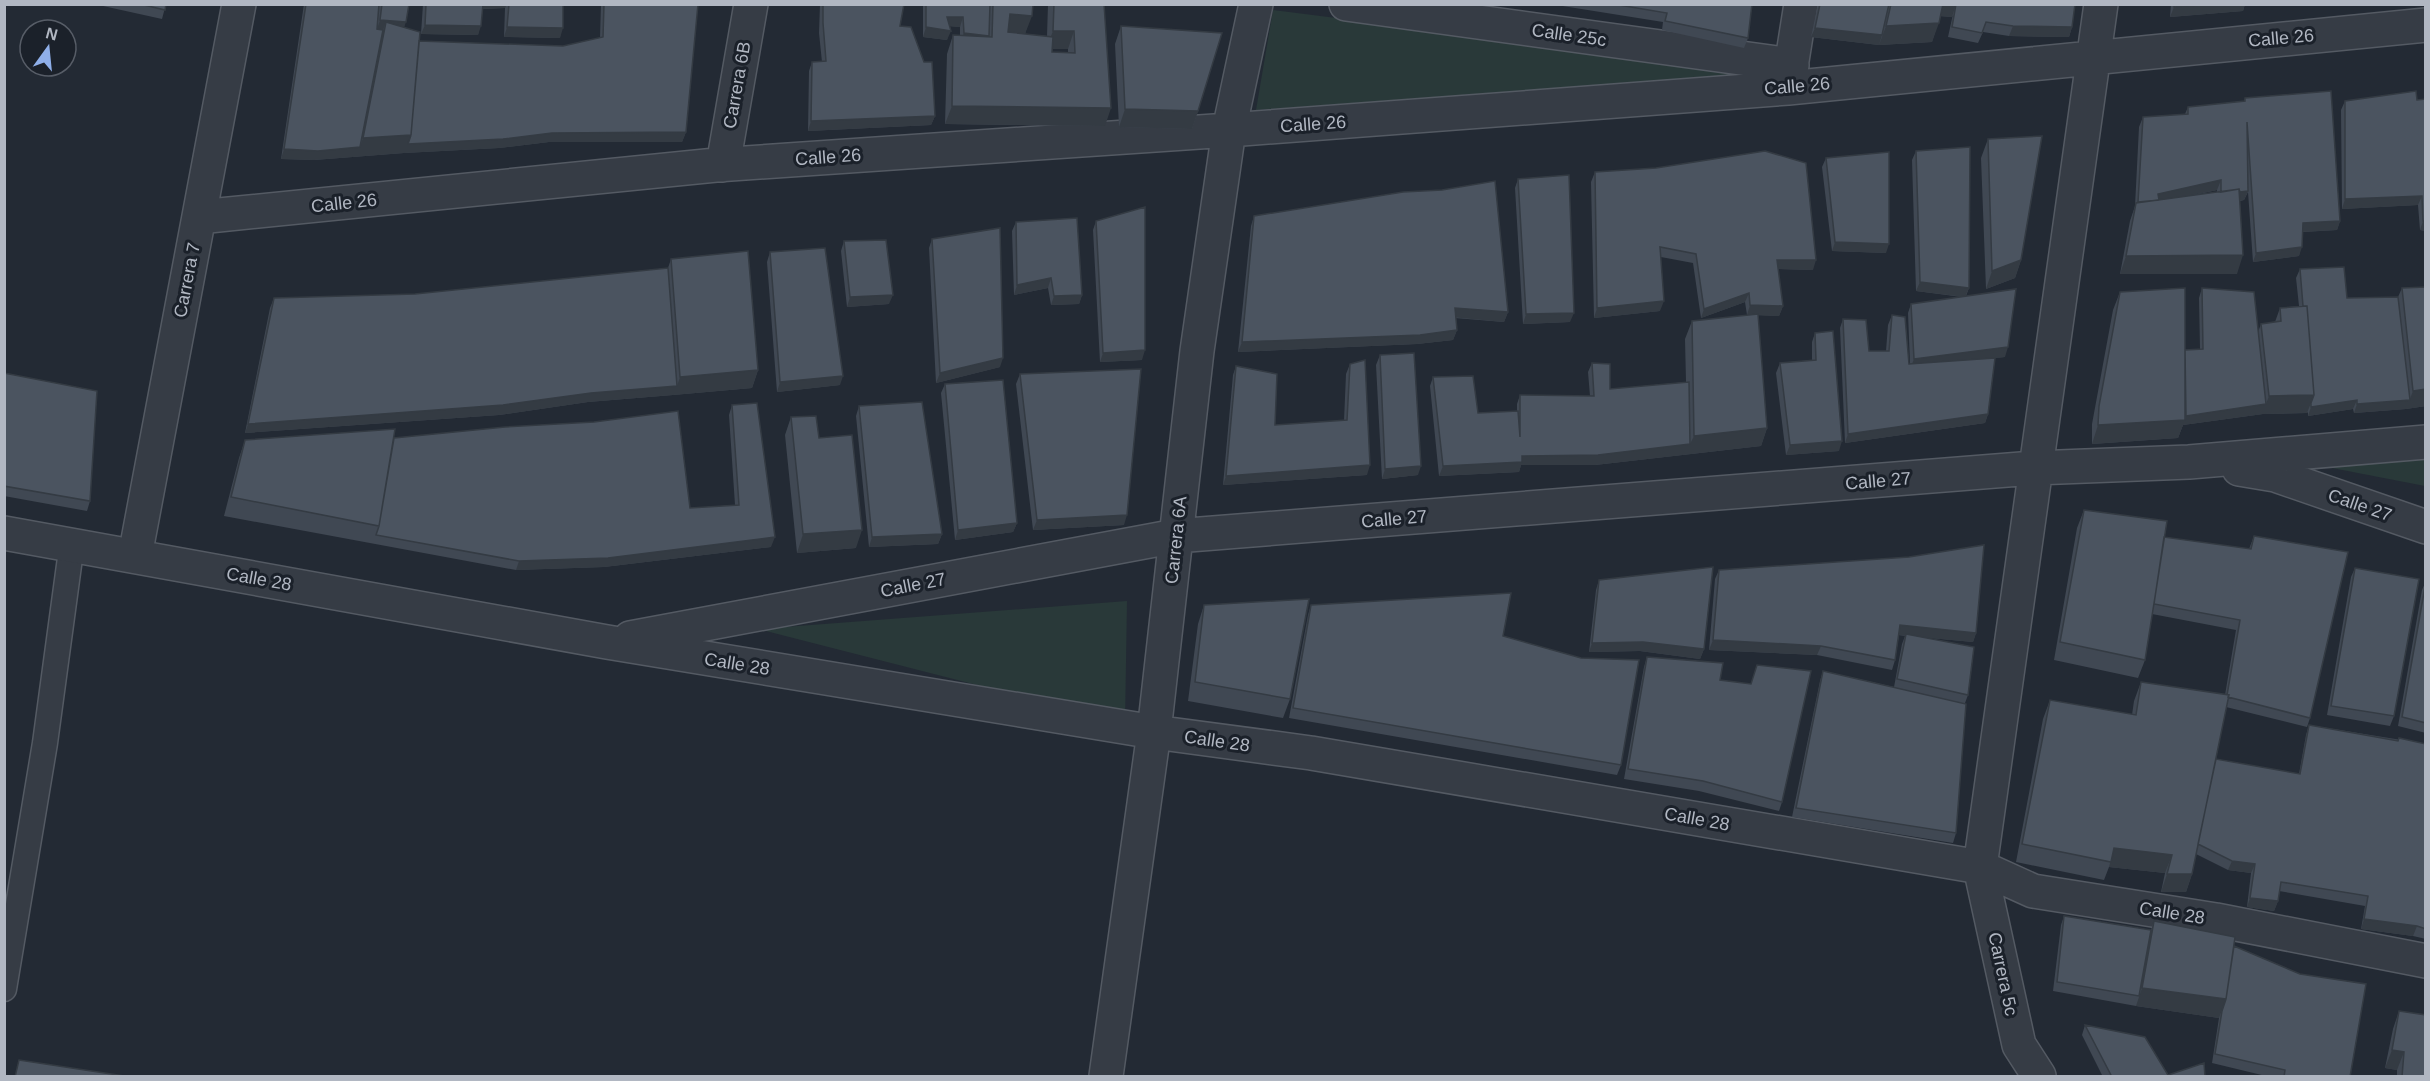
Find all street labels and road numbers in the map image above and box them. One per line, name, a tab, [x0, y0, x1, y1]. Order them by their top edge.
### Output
street label: Calle 25c	[1530, 20, 1608, 50]
street label: Calle 26	[2247, 25, 2315, 51]
street label: Carrera 6B	[720, 40, 754, 130]
street label: Calle 26	[1763, 73, 1831, 99]
street label: Calle 26	[1279, 112, 1347, 136]
street label: Calle 26	[794, 145, 862, 169]
street label: Calle 26	[310, 190, 378, 216]
street label: Carrera 7	[170, 241, 204, 319]
street label: Calle 27	[1844, 468, 1912, 494]
street label: Calle 27	[2326, 485, 2394, 525]
street label: Carrera 6A	[1161, 495, 1191, 585]
street label: Calle 27	[1360, 506, 1428, 532]
street label: Calle 28	[225, 563, 293, 595]
street label: Calle 27	[879, 569, 947, 601]
street label: Calle 28	[703, 649, 771, 679]
street label: Calle 28	[1183, 727, 1251, 755]
street label: Calle 28	[1663, 803, 1731, 835]
street label: Calle 28	[2138, 898, 2206, 928]
street label: Carrera 5c	[1984, 930, 2022, 1018]

